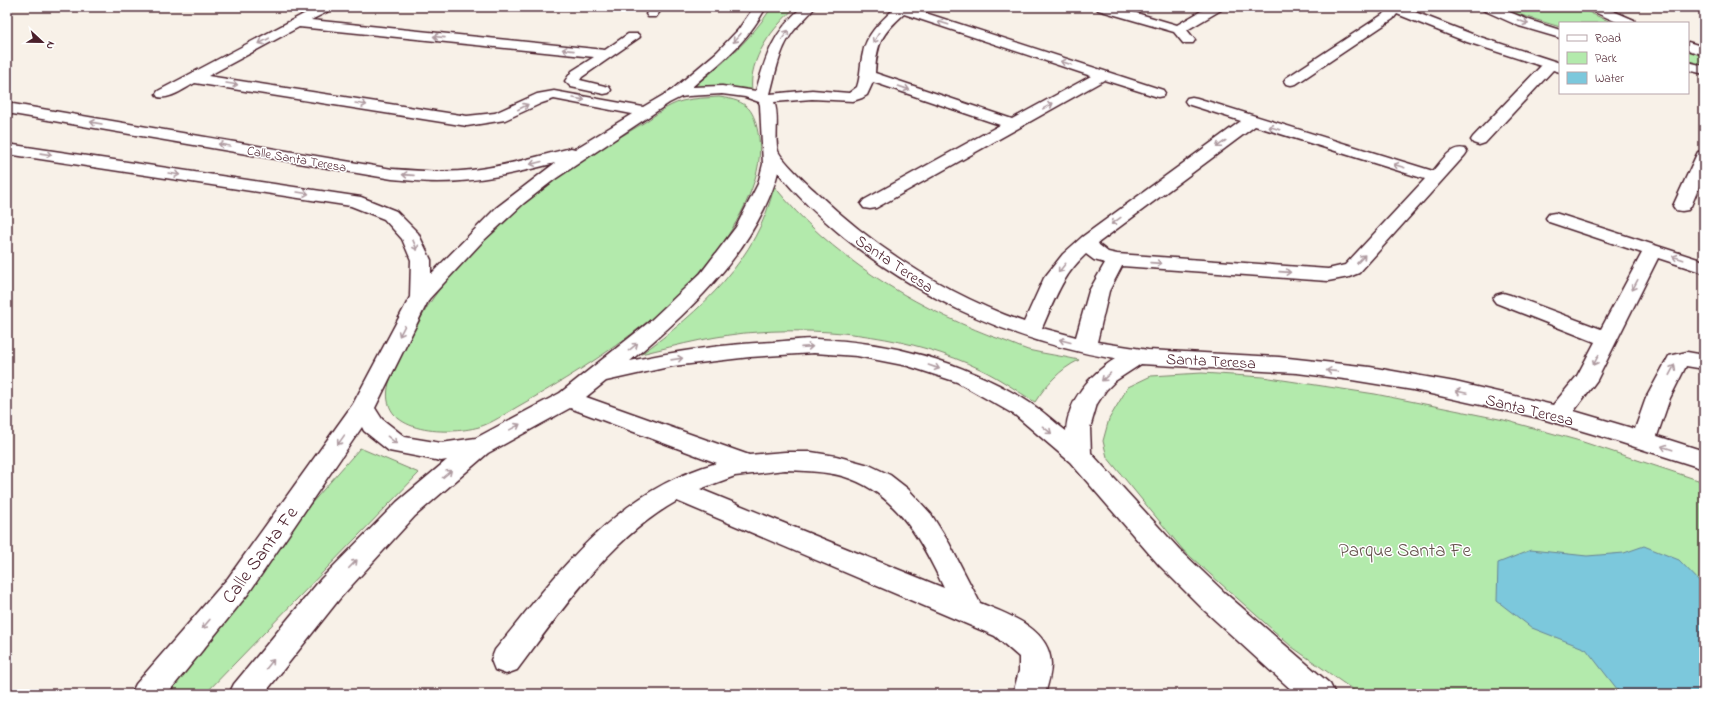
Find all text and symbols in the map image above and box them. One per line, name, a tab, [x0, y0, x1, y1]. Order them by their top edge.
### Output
one-way arrow	[937, 18, 949, 26]
one-way arrow	[1517, 18, 1529, 26]
north arrow	[22, 22, 62, 62]
legend	[1559, 22, 1689, 94]
one-way arrow	[781, 29, 789, 40]
text: Road	[1595, 30, 1621, 48]
one-way arrow	[871, 32, 879, 44]
one-way arrow	[433, 33, 446, 41]
one-way arrow	[733, 33, 742, 44]
one-way arrow	[258, 38, 270, 45]
text: N	[42, 39, 59, 52]
one-way arrow	[562, 47, 575, 54]
text: Park	[1595, 50, 1617, 68]
one-way arrow	[1060, 59, 1073, 66]
text: Water	[1595, 70, 1624, 88]
one-way arrow	[226, 80, 239, 88]
one-way arrow	[898, 85, 911, 92]
one-way arrow	[572, 95, 585, 103]
one-way arrow	[354, 101, 367, 109]
one-way arrow	[517, 102, 529, 110]
one-way arrow	[1042, 102, 1054, 110]
one-way arrow	[90, 119, 103, 127]
one-way arrow	[1268, 124, 1281, 131]
one-way arrow	[1216, 140, 1227, 148]
one-way arrow	[218, 141, 231, 149]
street label: Calle Santa Teresa	[245, 141, 348, 178]
one-way arrow	[39, 150, 52, 158]
one-way arrow	[530, 159, 543, 167]
one-way arrow	[1392, 162, 1405, 169]
one-way arrow	[167, 170, 180, 178]
one-way arrow	[402, 172, 415, 179]
one-way arrow	[296, 189, 309, 197]
one-way arrow	[1111, 217, 1122, 225]
street label: Santa Teresa	[850, 230, 938, 300]
one-way arrow	[412, 239, 419, 251]
one-way arrow	[1356, 254, 1366, 264]
one-way arrow	[1673, 254, 1685, 262]
one-way arrow	[1149, 259, 1162, 266]
one-way arrow	[1058, 262, 1066, 273]
one-way arrow	[1278, 268, 1291, 275]
one-way arrow	[1630, 279, 1638, 291]
one-way arrow	[398, 325, 406, 337]
one-way arrow	[1058, 337, 1071, 344]
one-way arrow	[628, 342, 639, 351]
one-way arrow	[800, 343, 813, 350]
street label: Santa Teresa	[1165, 348, 1257, 376]
one-way arrow	[1592, 353, 1599, 365]
one-way arrow	[671, 355, 684, 363]
one-way arrow	[928, 364, 941, 371]
one-way arrow	[1669, 364, 1676, 376]
one-way arrow	[1326, 367, 1339, 374]
one-way arrow	[1101, 372, 1111, 381]
one-way arrow	[1454, 387, 1467, 395]
street label: Santa Teresa	[1483, 388, 1576, 433]
one-way arrow	[508, 423, 520, 431]
one-way arrow	[1042, 425, 1053, 434]
one-way arrow	[337, 434, 345, 445]
one-way arrow	[387, 436, 397, 445]
one-way arrow	[1661, 444, 1674, 451]
one-way arrow	[442, 470, 452, 479]
street label: Calle Santa Fe	[216, 501, 306, 610]
park label: Parque Santa Fe	[1339, 538, 1471, 565]
one-way arrow	[348, 559, 358, 569]
one-way arrow	[202, 618, 211, 629]
one-way arrow	[265, 658, 274, 669]

